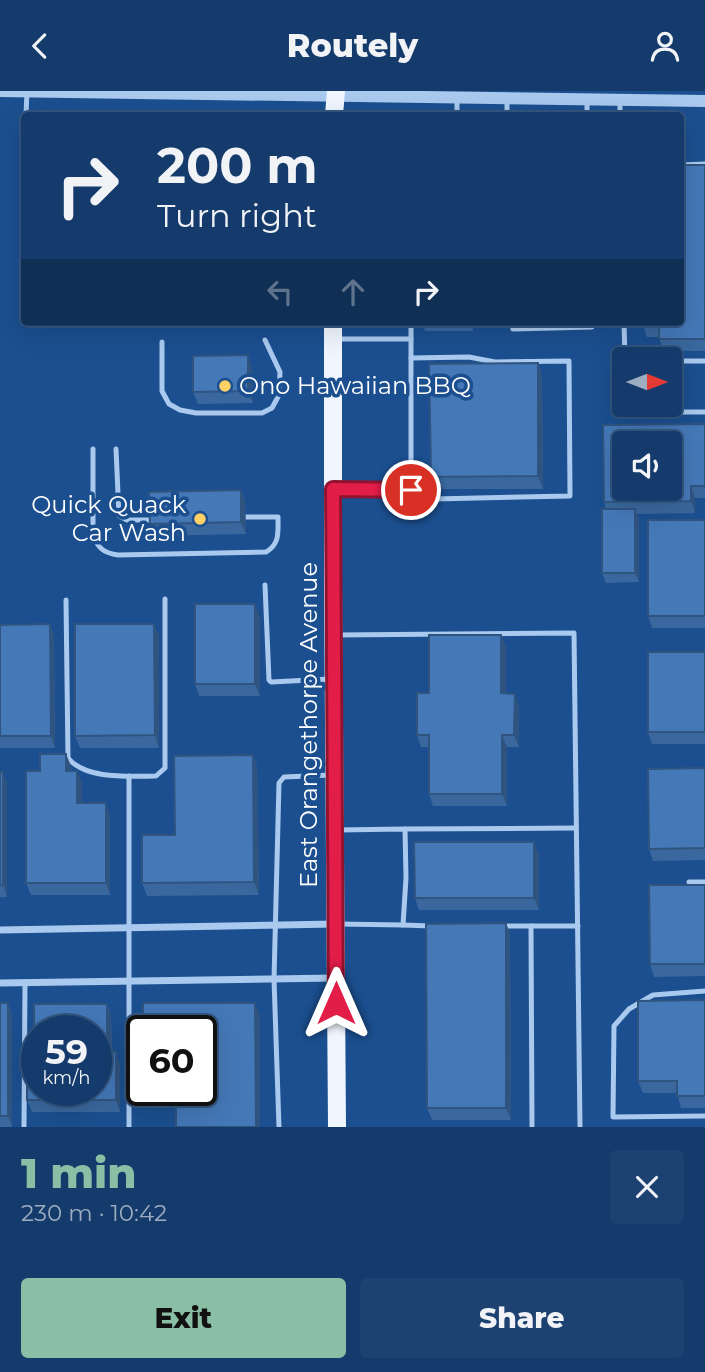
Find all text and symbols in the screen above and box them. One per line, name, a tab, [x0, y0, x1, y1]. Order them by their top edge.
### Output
text: Routely	[287, 26, 418, 65]
icon: back	[21, 27, 59, 65]
icon: person	[646, 27, 684, 65]
text: 200 m	[157, 136, 318, 195]
icon: right	[42, 140, 133, 231]
text: Turn right	[157, 196, 317, 235]
icon: left	[261, 273, 299, 311]
icon: ahead	[334, 273, 372, 311]
icon: right	[407, 273, 445, 311]
north arrow	[612, 347, 682, 417]
map controls	[612, 347, 682, 501]
place label: Ono Hawaiian BBQ	[239, 371, 471, 400]
marker: Ono Hawaiian BBQ	[217, 378, 233, 394]
button: sound	[612, 431, 682, 501]
pin	[381, 460, 441, 520]
icon: arrive	[392, 471, 430, 509]
place label: Quick Quack Car Wash	[31, 490, 187, 547]
marker: Quick Quack Car Wash	[192, 511, 208, 527]
street label: East Orangethorpe Avenue	[294, 562, 323, 888]
position arrow	[299, 966, 373, 1040]
speed limit sign: 60	[126, 1015, 217, 1106]
text: 59	[45, 1030, 88, 1073]
text: km/h	[42, 1067, 91, 1089]
text: 1 min	[21, 1147, 137, 1199]
button: close	[610, 1150, 684, 1224]
text: 230 m · 10:42	[21, 1199, 167, 1227]
button: Exit	[21, 1278, 346, 1358]
button: Share	[360, 1278, 684, 1358]

